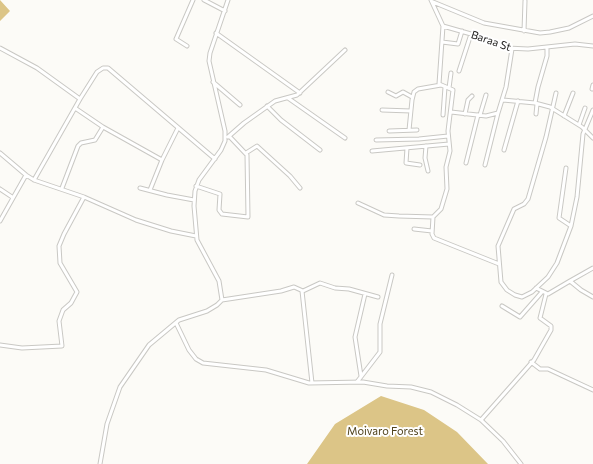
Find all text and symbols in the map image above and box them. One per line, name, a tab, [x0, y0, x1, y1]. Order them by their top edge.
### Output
street label: Baraa St	[469, 28, 513, 54]
park label: Moivaro Forest	[347, 424, 423, 438]

